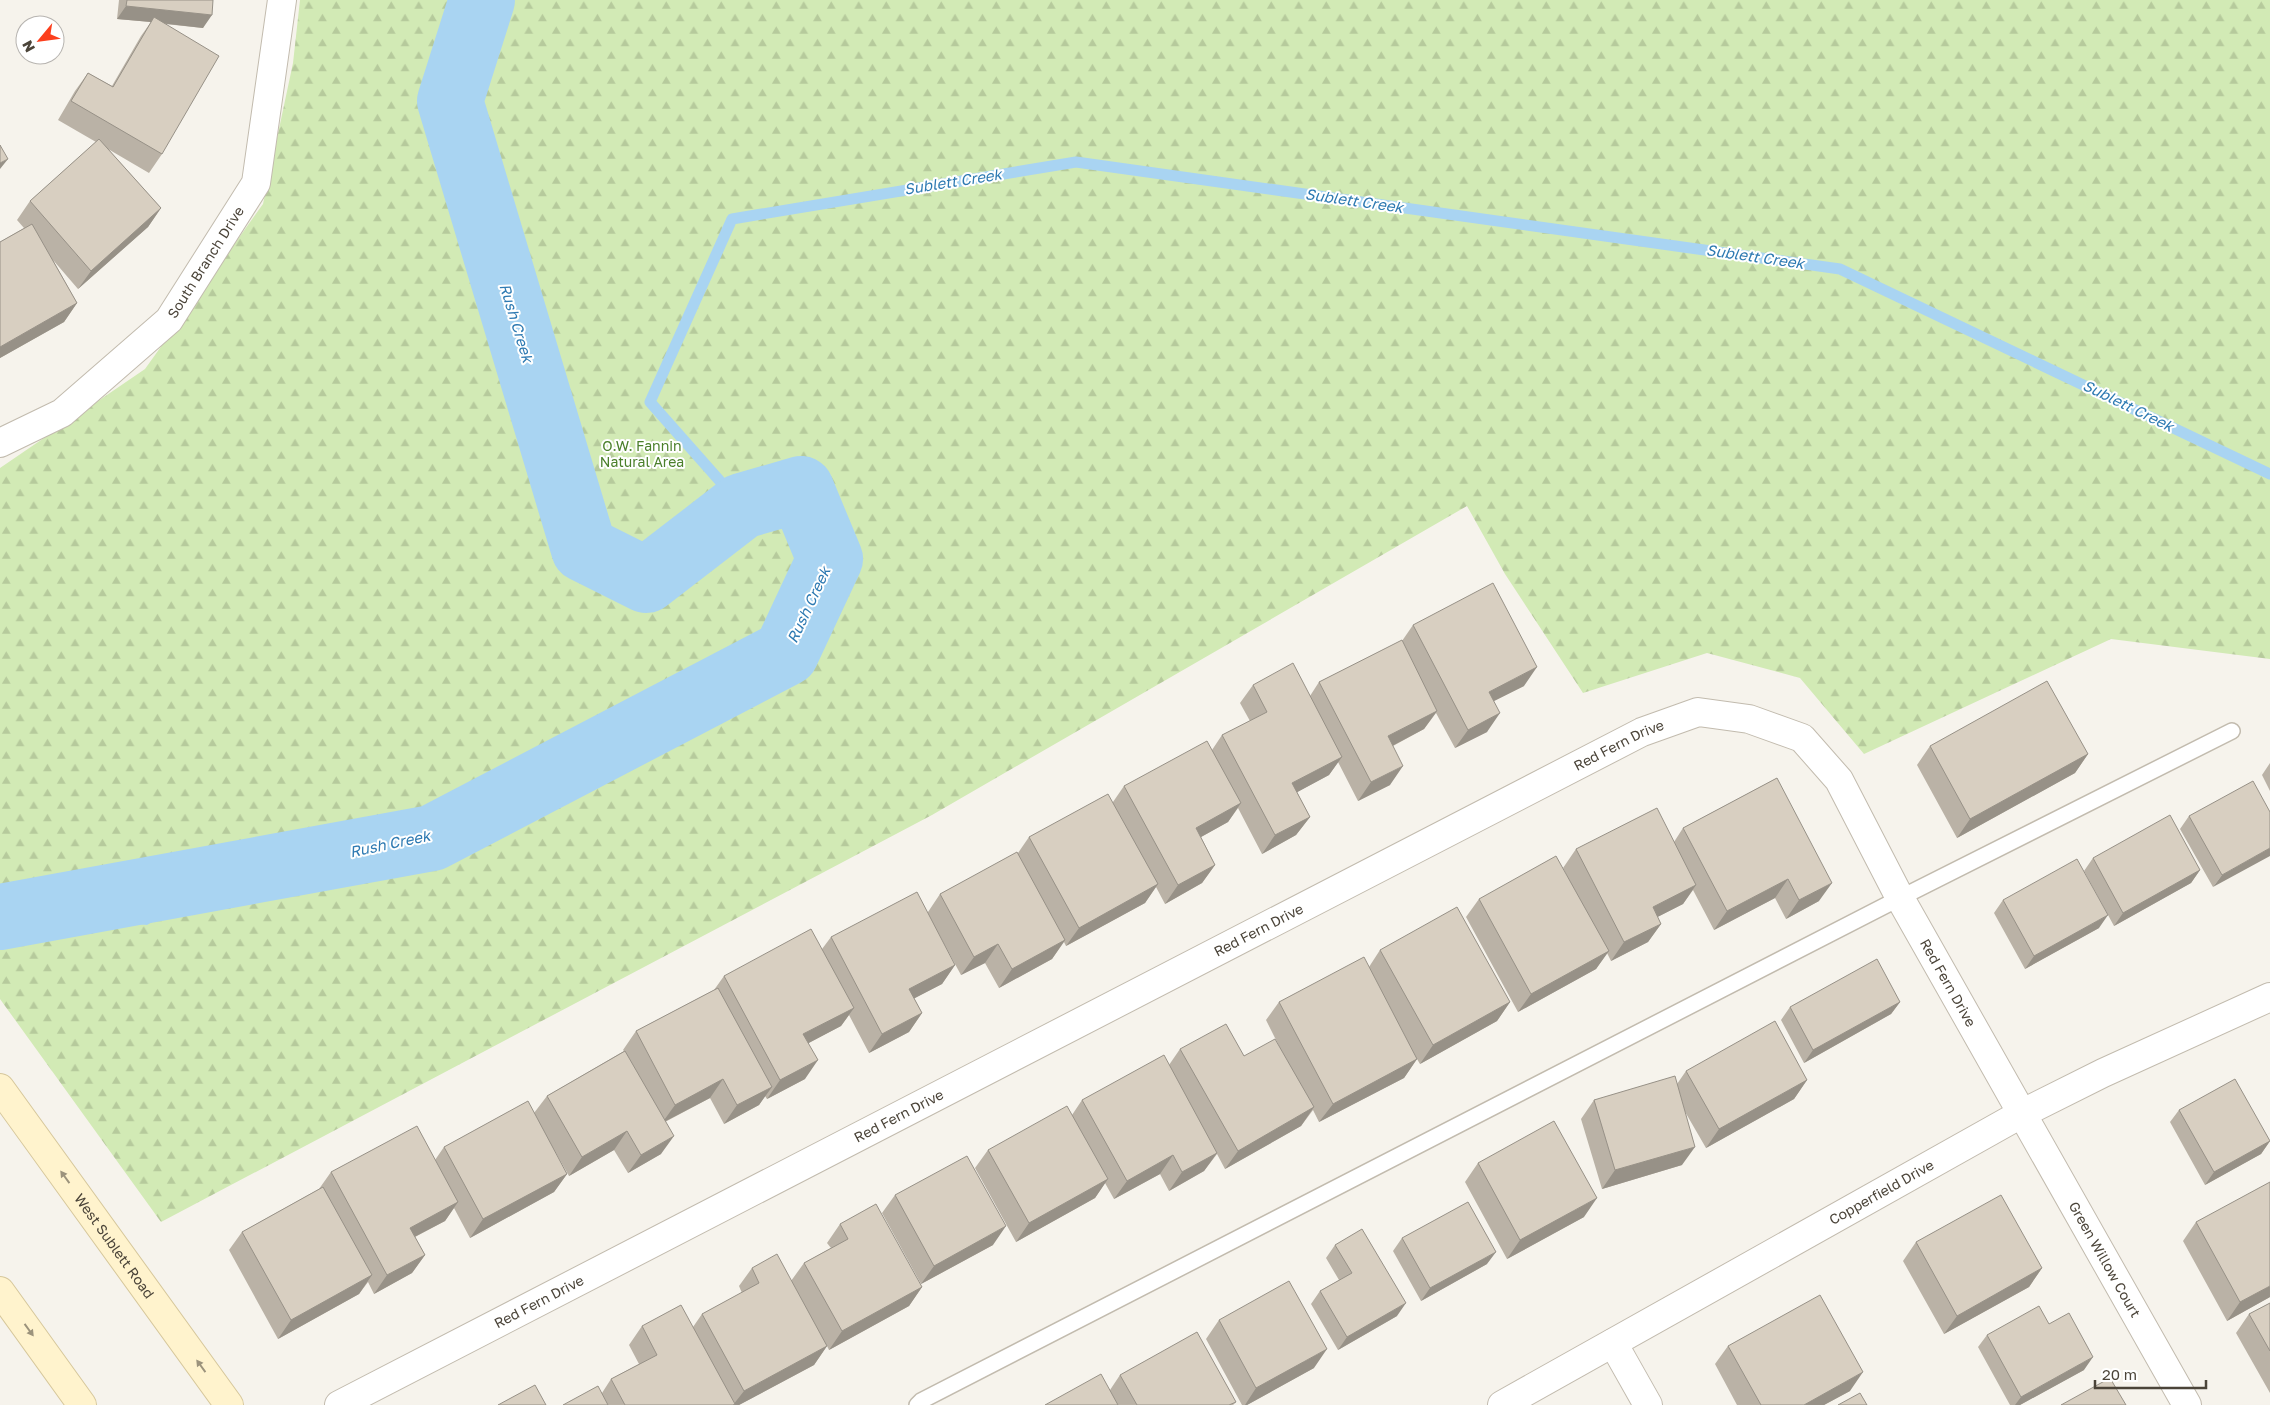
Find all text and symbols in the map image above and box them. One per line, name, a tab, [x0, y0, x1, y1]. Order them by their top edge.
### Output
north arrow	[15, 15, 65, 65]
text: N	[18, 38, 38, 55]
water label: Sublett Creek	[903, 164, 1004, 198]
water label: Sublett Creek	[1304, 184, 1406, 216]
street label: South Branch Drive	[163, 203, 247, 321]
water label: Sublett Creek	[1705, 240, 1807, 272]
water label: Rush Creek	[496, 281, 538, 366]
water label: Sublett Creek	[2080, 375, 2178, 435]
park label: O.W. Fannin Natural Area	[600, 437, 684, 470]
water label: Rush Creek	[783, 562, 834, 645]
street label: Red Fern Drive	[1571, 716, 1666, 774]
water label: Rush Creek	[348, 825, 433, 860]
street label: Red Fern Drive	[1211, 899, 1306, 960]
street label: Red Fern Drive	[1917, 936, 1980, 1029]
street label: Red Fern Drive	[851, 1085, 946, 1146]
street label: Copperfield Drive	[1826, 1156, 1936, 1228]
one-way arrow	[59, 1171, 70, 1184]
street label: West Sublett Road	[71, 1190, 158, 1301]
street label: Green Willow Court	[2066, 1198, 2145, 1320]
street label: Red Fern Drive	[491, 1271, 586, 1331]
one-way arrow	[23, 1323, 34, 1336]
scale bar	[2095, 1358, 2206, 1390]
one-way arrow	[196, 1359, 206, 1372]
text: 20 m	[2102, 1365, 2137, 1383]

